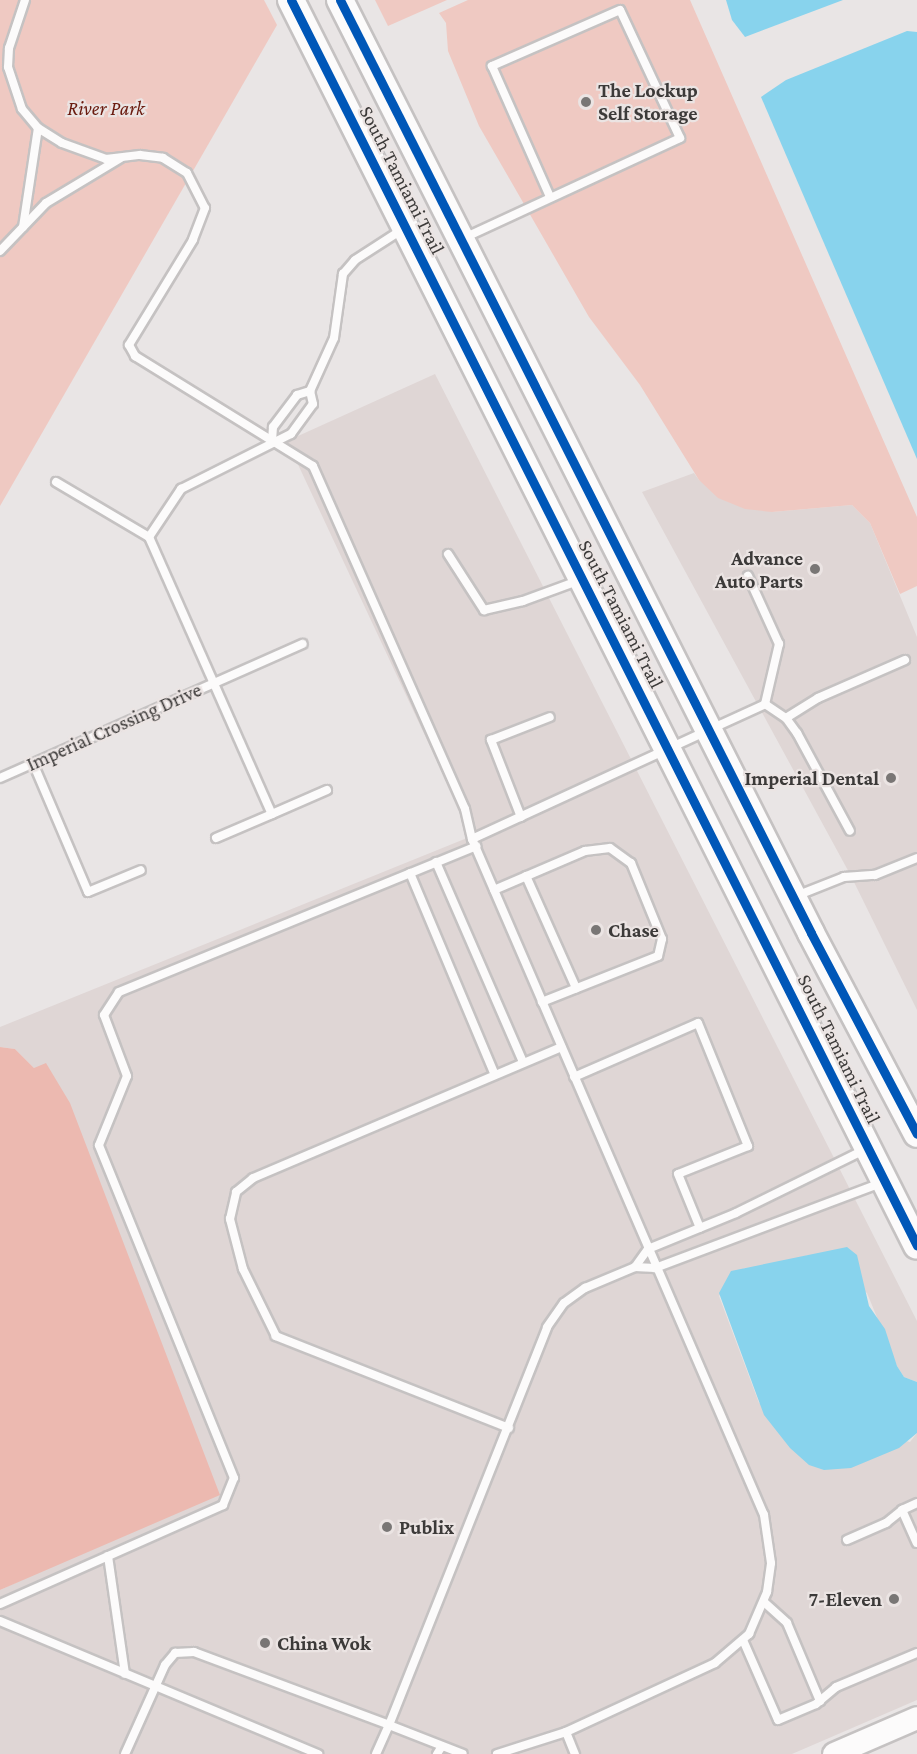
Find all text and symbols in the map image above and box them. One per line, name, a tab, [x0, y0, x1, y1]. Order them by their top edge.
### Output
place label: The Lockup Self Storage	[598, 78, 698, 125]
marker: The Lockup Self Storage	[579, 95, 593, 109]
park label: River Park	[67, 96, 145, 120]
street label: South Tamiami Trail	[354, 102, 450, 258]
street label: South Tamiami Trail	[573, 536, 669, 692]
place label: Advance Auto Parts	[715, 546, 803, 593]
marker: Advance Auto Parts	[808, 562, 822, 576]
street label: Imperial Crossing Drive	[23, 678, 205, 776]
place label: Imperial Dental	[745, 766, 879, 790]
marker: Imperial Dental	[884, 771, 898, 785]
place label: Chase	[608, 918, 659, 942]
marker: Chase	[589, 923, 603, 937]
street label: South Tamiami Trail	[792, 970, 886, 1128]
place label: Publix	[399, 1515, 454, 1539]
marker: Publix	[380, 1520, 394, 1534]
place label: 7-Eleven	[809, 1587, 882, 1611]
marker: 7-Eleven	[887, 1592, 901, 1606]
place label: China Wok	[277, 1631, 371, 1655]
marker: China Wok	[258, 1636, 272, 1650]

